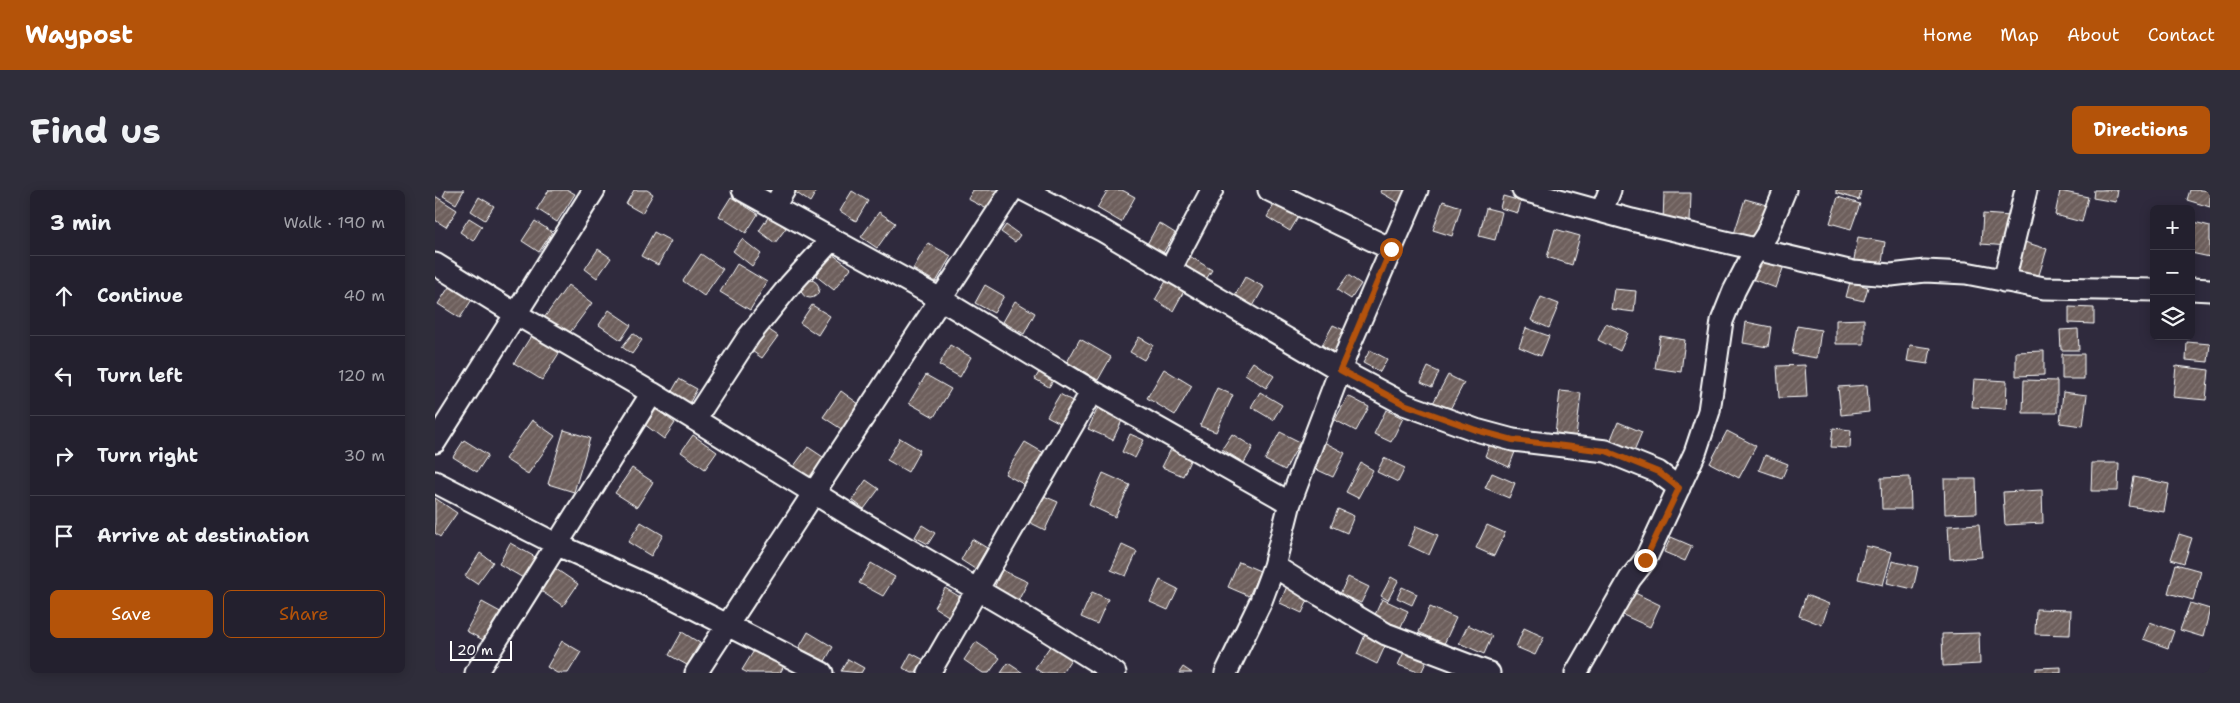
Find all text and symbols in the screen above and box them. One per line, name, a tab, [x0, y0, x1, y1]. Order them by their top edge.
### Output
text: Waypost	[25, 19, 133, 51]
text: Home	[1923, 23, 1972, 47]
text: Map	[2000, 23, 2039, 47]
text: About	[2067, 23, 2120, 47]
text: Contact	[2148, 23, 2215, 47]
button: Directions	[2072, 106, 2210, 154]
text: Find us	[30, 107, 161, 154]
map controls	[2150, 205, 2195, 340]
button: +	[2150, 205, 2195, 250]
text: 3 min	[50, 209, 111, 237]
text: Walk · 190 m	[283, 212, 385, 233]
route start	[1380, 238, 1403, 261]
button: −	[2150, 250, 2195, 295]
icon: ahead	[50, 282, 78, 310]
text: Continue	[97, 283, 183, 308]
text: 40 m	[343, 285, 385, 306]
button: layers	[2150, 295, 2195, 340]
icon: left	[50, 362, 78, 390]
text: Turn left	[97, 363, 183, 388]
text: 120 m	[338, 365, 385, 386]
icon: right	[50, 442, 78, 470]
text: Turn right	[97, 443, 198, 468]
text: 30 m	[344, 445, 385, 466]
icon: arrive	[50, 522, 78, 550]
text: Arrive at destination	[97, 523, 309, 548]
route end	[1634, 549, 1657, 572]
button: Save	[50, 590, 213, 638]
button: Share	[223, 590, 385, 638]
scale bar	[450, 638, 513, 661]
text: 20 m	[457, 641, 493, 659]

